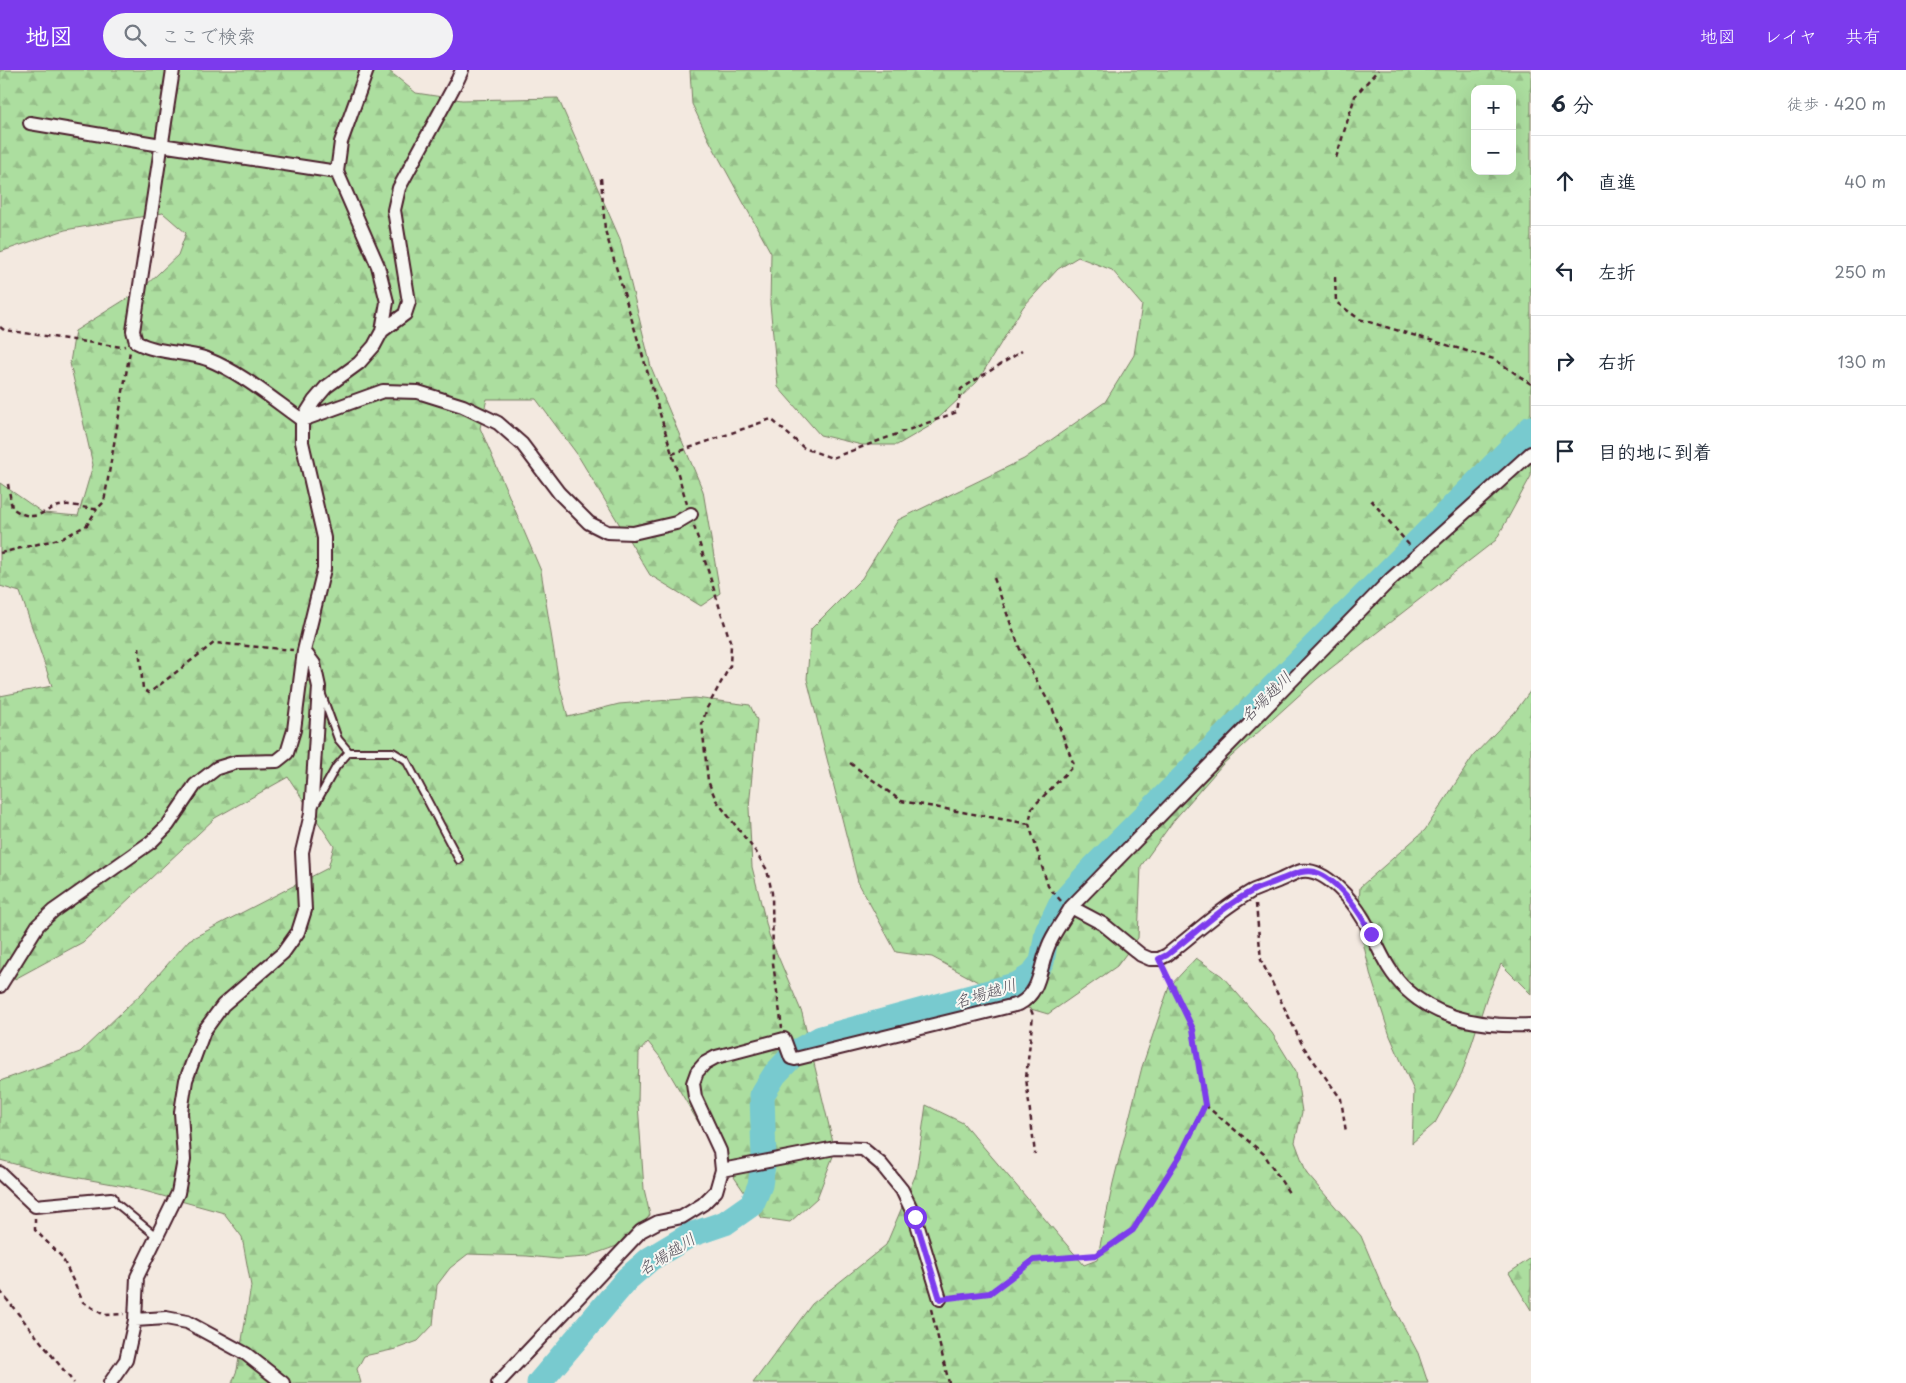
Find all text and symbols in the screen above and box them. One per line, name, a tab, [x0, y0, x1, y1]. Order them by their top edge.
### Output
search box	[103, 13, 453, 58]
text: 地図	[25, 17, 73, 53]
icon: search	[121, 21, 149, 49]
text: ここで検索	[161, 21, 256, 49]
text: 地図	[1700, 22, 1736, 49]
text: レイヤ	[1764, 22, 1817, 49]
text: 共有	[1845, 22, 1881, 49]
map controls	[1471, 85, 1516, 175]
button: +	[1471, 85, 1516, 130]
text: 6 分	[1551, 87, 1594, 119]
text: 徒歩 · 420 m	[1787, 91, 1886, 115]
button: −	[1471, 130, 1516, 175]
icon: ahead	[1551, 167, 1579, 195]
text: 直進	[1598, 167, 1636, 195]
text: 40 m	[1844, 169, 1886, 193]
icon: left	[1551, 257, 1579, 285]
text: 左折	[1598, 257, 1636, 285]
text: 250 m	[1835, 259, 1886, 283]
icon: right	[1551, 347, 1579, 375]
text: 右折	[1598, 347, 1636, 375]
text: 130 m	[1838, 349, 1886, 373]
icon: arrive	[1551, 437, 1579, 465]
text: 目的地に到着	[1598, 437, 1712, 465]
water label: 名場越川	[1234, 665, 1296, 727]
route end	[1360, 923, 1383, 946]
water label: 名場越川	[951, 971, 1019, 1013]
route start	[904, 1206, 927, 1229]
water label: 名場越川	[632, 1226, 700, 1280]

